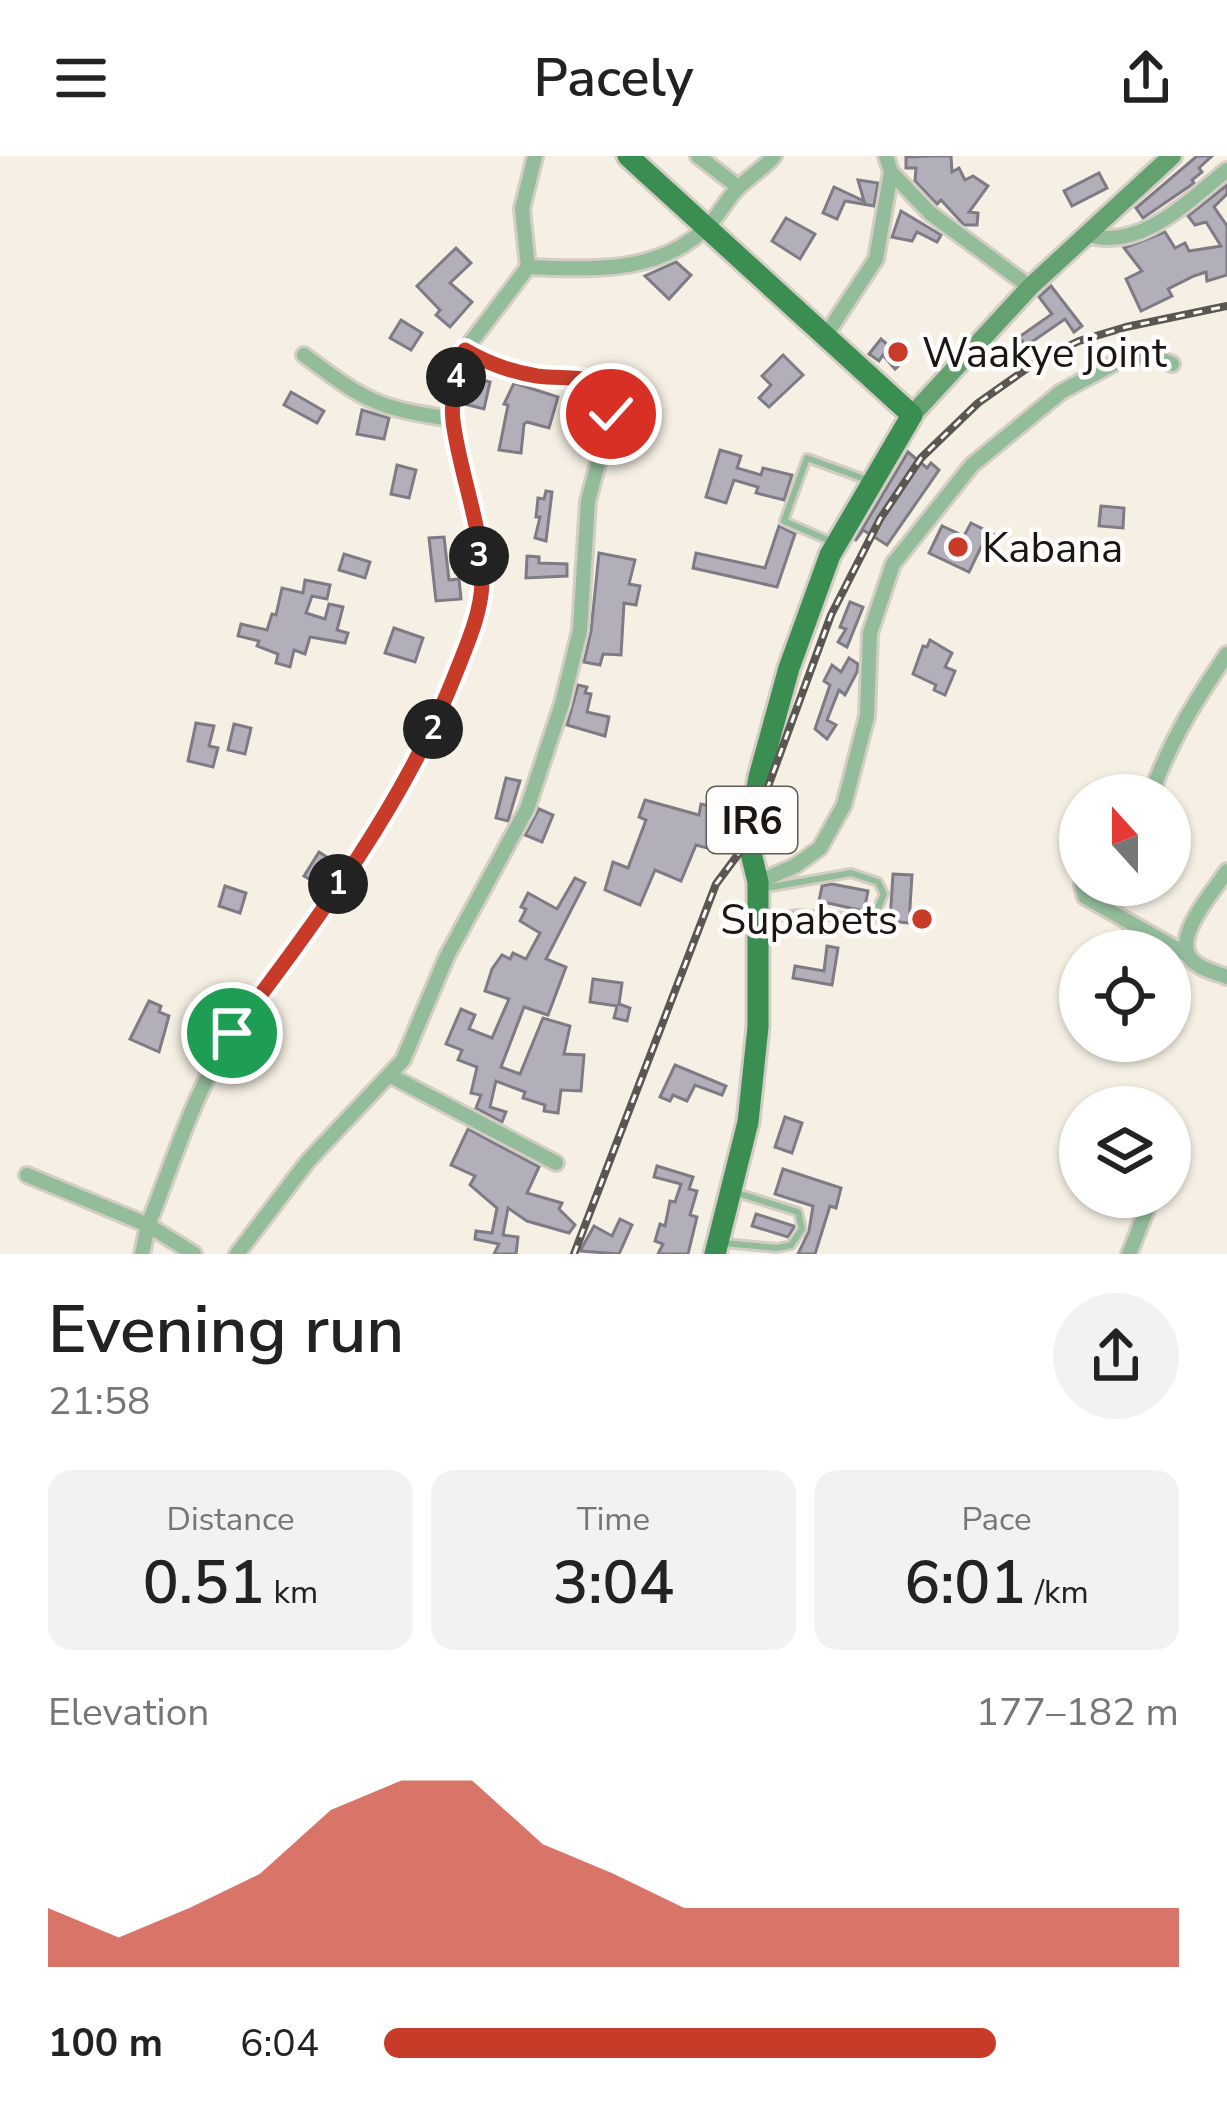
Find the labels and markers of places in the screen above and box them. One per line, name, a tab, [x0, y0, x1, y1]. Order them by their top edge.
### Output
place label: Waakye joint	[922, 325, 1167, 382]
marker: Waakye joint	[885, 339, 911, 365]
pin: 4	[426, 347, 486, 407]
pin	[560, 363, 662, 465]
place label: Kabana	[982, 520, 1123, 577]
pin: 3	[449, 526, 509, 586]
marker: Kabana	[945, 534, 971, 560]
pin: 2	[403, 699, 463, 759]
pin: 1	[308, 854, 368, 914]
place label: Supabets	[720, 892, 898, 949]
marker: Supabets	[909, 906, 935, 932]
pin	[181, 982, 283, 1084]

